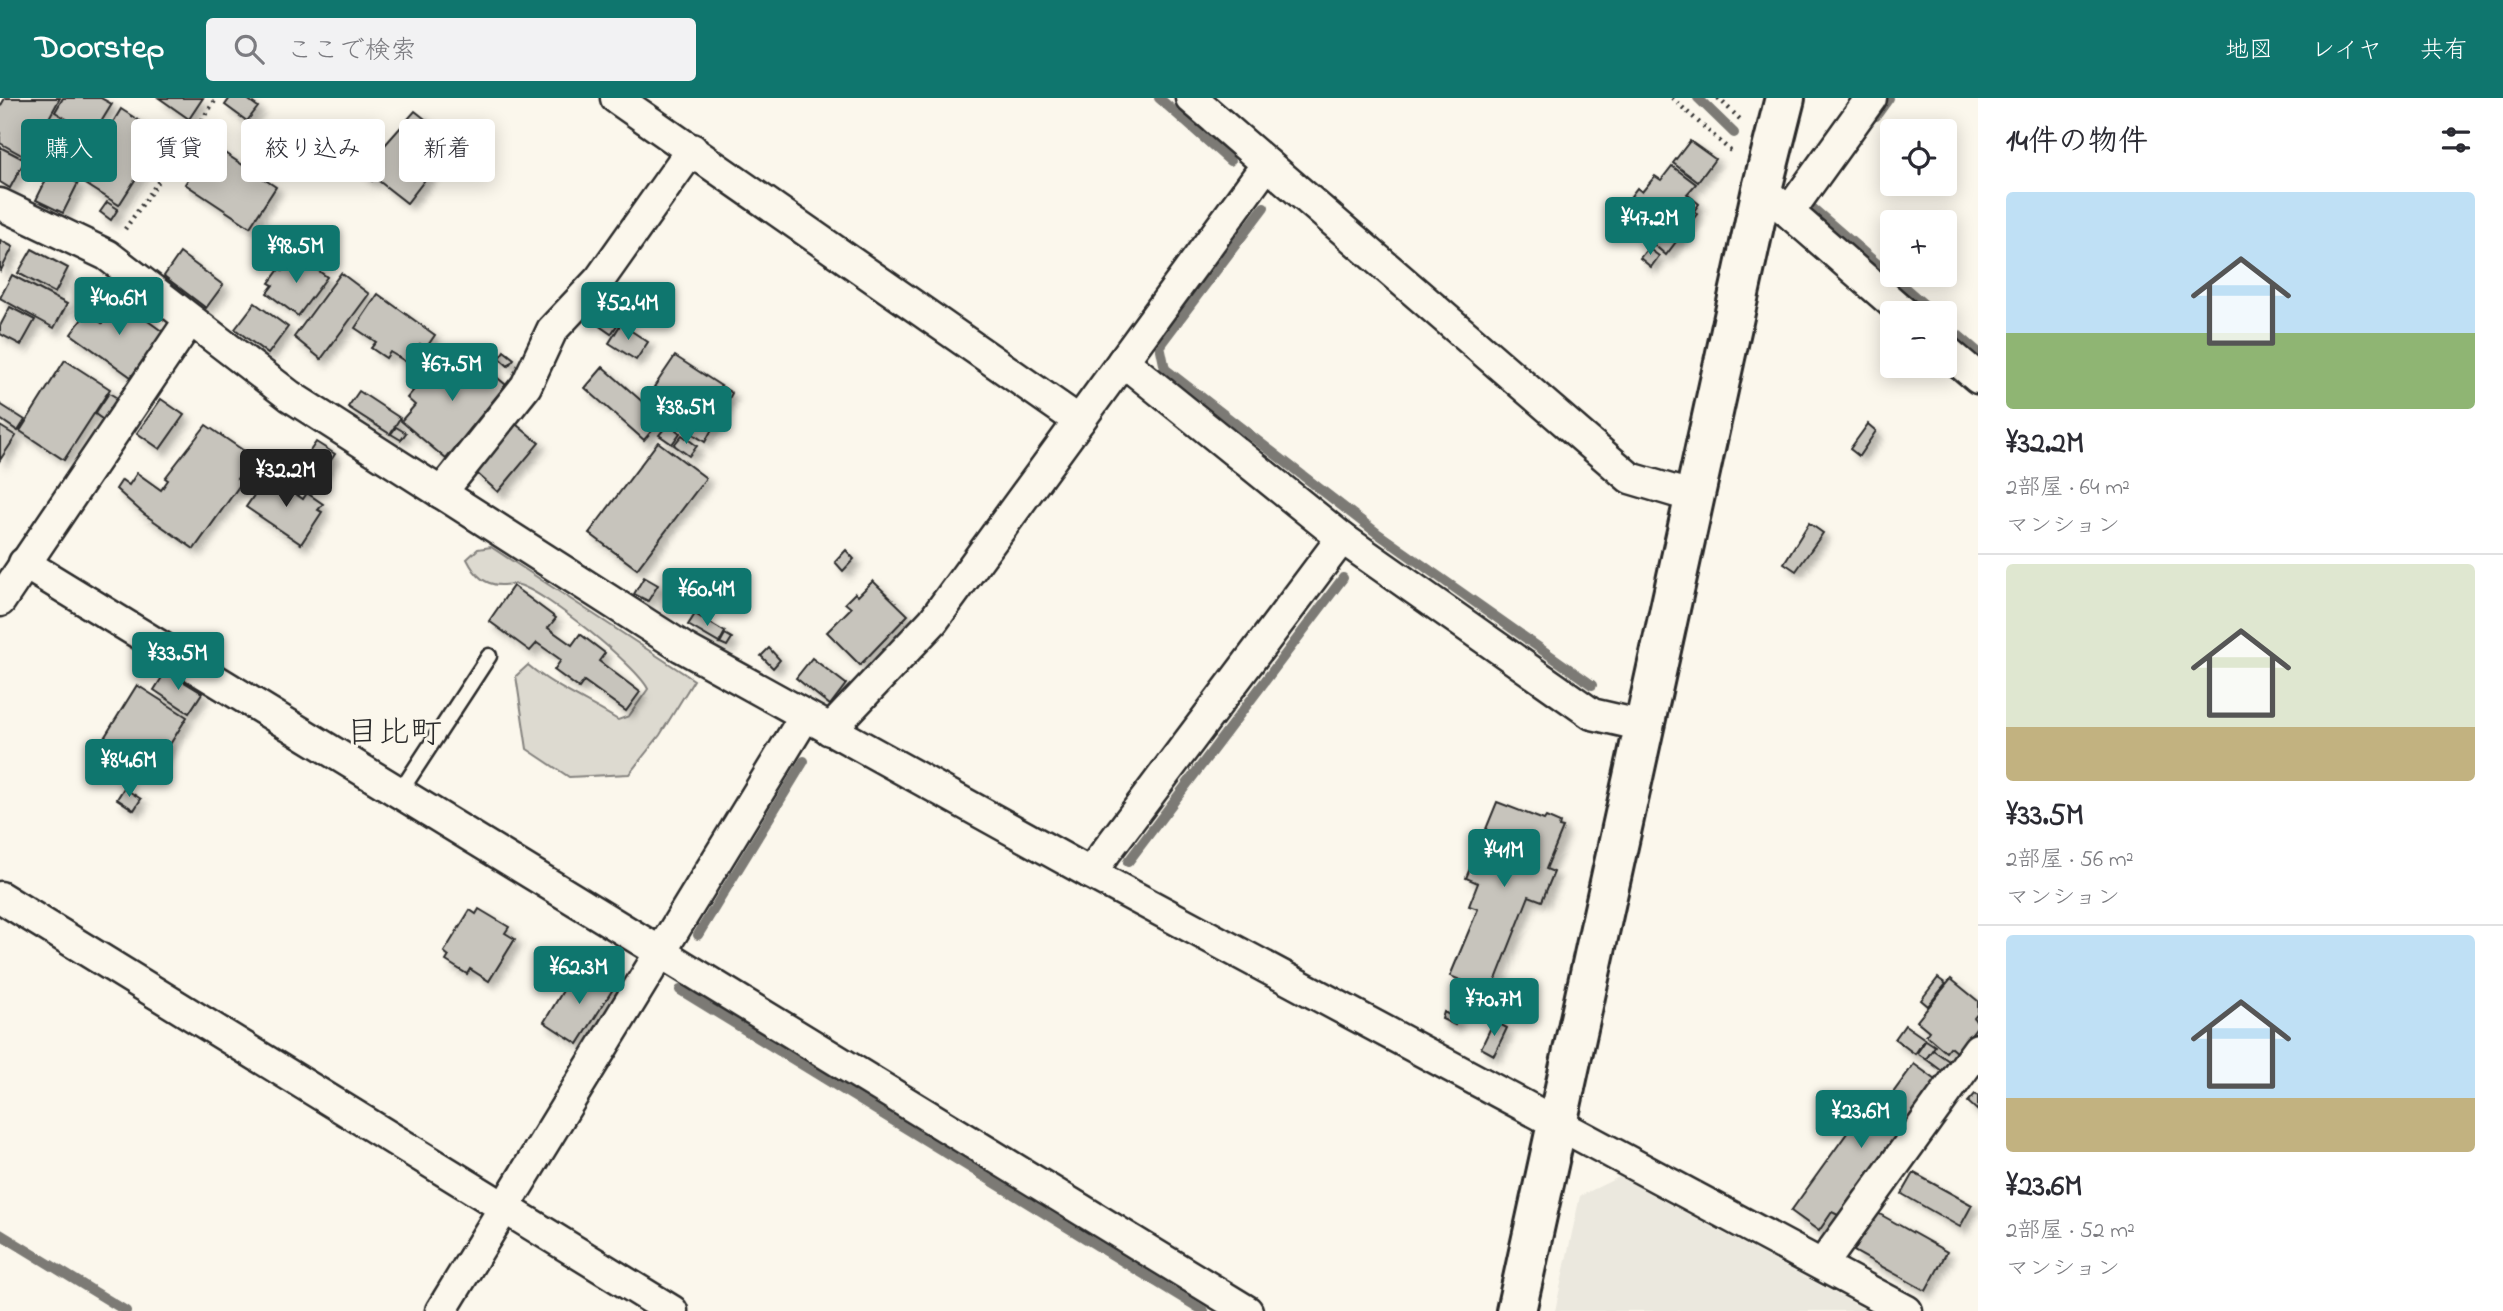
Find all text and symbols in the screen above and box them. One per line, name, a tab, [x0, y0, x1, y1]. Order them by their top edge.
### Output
search box	[206, 18, 696, 81]
text: Doorstep	[35, 25, 164, 73]
icon: search	[230, 30, 268, 68]
text: ここで検索	[286, 33, 416, 71]
text: 地図	[2225, 34, 2273, 69]
text: レイヤ	[2311, 34, 2382, 69]
text: 共有	[2420, 34, 2468, 69]
chip: 購入	[21, 119, 117, 182]
chip: 賃貸	[131, 119, 227, 182]
chip: 絞り込み	[241, 119, 385, 182]
chip: 新着	[399, 119, 495, 182]
map controls	[1880, 119, 1957, 378]
button: locate	[1880, 119, 1957, 196]
text: 14件の物件	[2006, 121, 2148, 165]
icon: filters	[2437, 121, 2475, 159]
pin: ¥47.2M	[1593, 198, 1707, 257]
text: ¥47.2M	[1621, 203, 1679, 236]
button: +	[1880, 210, 1957, 287]
pin: ¥98.5M	[239, 226, 353, 285]
text: ¥98.5M	[268, 231, 324, 264]
icon: home	[2178, 238, 2304, 364]
pin: ¥40.6M	[62, 278, 176, 337]
pin: ¥52.4M	[571, 282, 685, 342]
text: ¥40.6M	[90, 283, 148, 316]
text: ¥52.4M	[597, 288, 659, 321]
button: −	[1880, 301, 1957, 378]
pin: ¥67.5M	[395, 344, 509, 403]
text: ¥67.5M	[422, 349, 482, 382]
pin: ¥38.5M	[629, 386, 743, 446]
text: ¥38.5M	[657, 392, 715, 425]
text: ¥32.2M	[2006, 423, 2084, 467]
pin: ¥32.2M	[229, 450, 343, 509]
text: ¥32.2M	[256, 455, 316, 488]
text: 2部屋 · 64 m²	[2006, 472, 2130, 505]
text: マンション	[2006, 510, 2120, 543]
pin: ¥60.4M	[650, 568, 764, 628]
text: ¥60.4M	[678, 574, 736, 607]
icon: home	[2178, 610, 2304, 736]
pin: ¥33.5M	[121, 632, 235, 692]
text: ¥33.5M	[148, 638, 208, 671]
district label: 目比町	[346, 711, 442, 758]
pin: ¥84.6M	[72, 740, 186, 799]
text: ¥84.6M	[101, 745, 157, 778]
text: ¥33.5M	[2006, 795, 2084, 839]
pin: ¥41M	[1463, 830, 1545, 889]
text: ¥41M	[1484, 835, 1524, 868]
text: 2部屋 · 56 m²	[2006, 844, 2134, 877]
text: マンション	[2006, 882, 2120, 915]
pin: ¥62.3M	[522, 946, 636, 1006]
text: ¥62.3M	[550, 952, 608, 985]
pin: ¥70.7M	[1437, 978, 1551, 1038]
icon: home	[2178, 981, 2304, 1107]
text: ¥70.7M	[1466, 984, 1522, 1017]
pin: ¥23.6M	[1804, 1090, 1918, 1150]
text: ¥23.6M	[1832, 1096, 1890, 1129]
text: ¥23.6M	[2006, 1166, 2083, 1210]
text: 2部屋 · 52 m²	[2006, 1215, 2135, 1248]
text: マンション	[2006, 1253, 2120, 1286]

